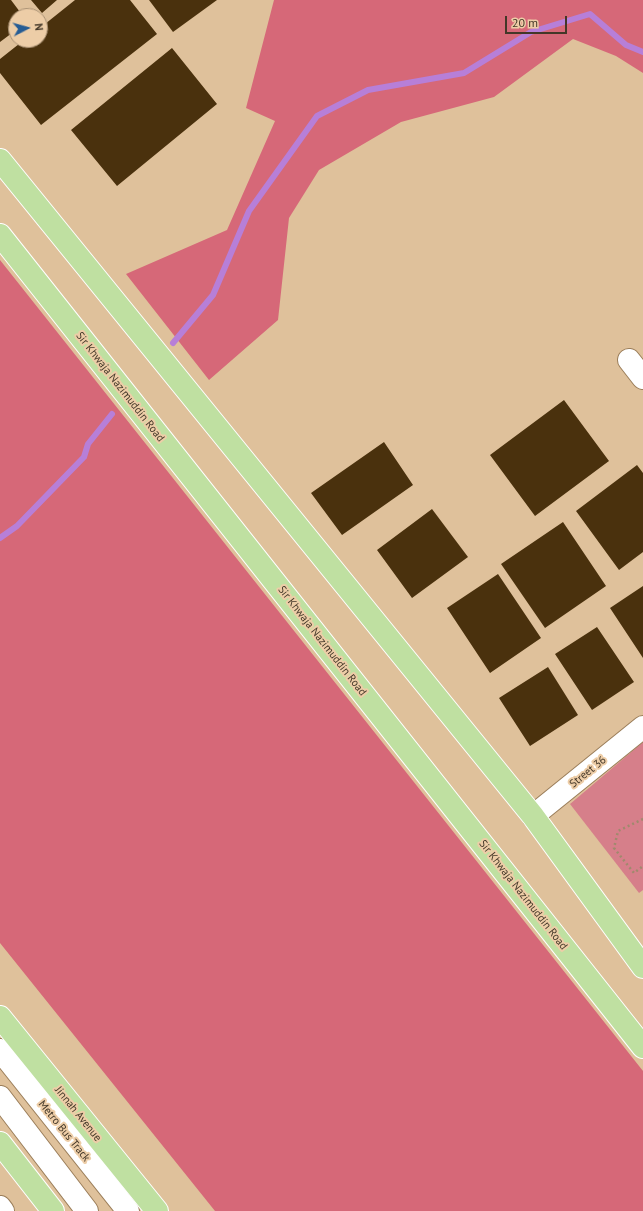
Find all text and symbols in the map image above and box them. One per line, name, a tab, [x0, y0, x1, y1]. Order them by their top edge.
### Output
north arrow	[8, 8, 48, 48]
scale bar	[507, 8, 569, 34]
text: 20 m	[512, 15, 538, 30]
text: N	[32, 23, 46, 31]
street label: Sir Khwaja Nazimuddin Road	[73, 329, 167, 445]
street label: Sir Khwaja Nazimuddin Road	[275, 583, 369, 699]
street label: Street 36	[567, 753, 609, 791]
street label: Sir Khwaja Nazimuddin Road	[476, 837, 570, 953]
street label: Jinnah Avenue	[52, 1084, 104, 1144]
street label: Metro Bus Track	[35, 1098, 93, 1164]

